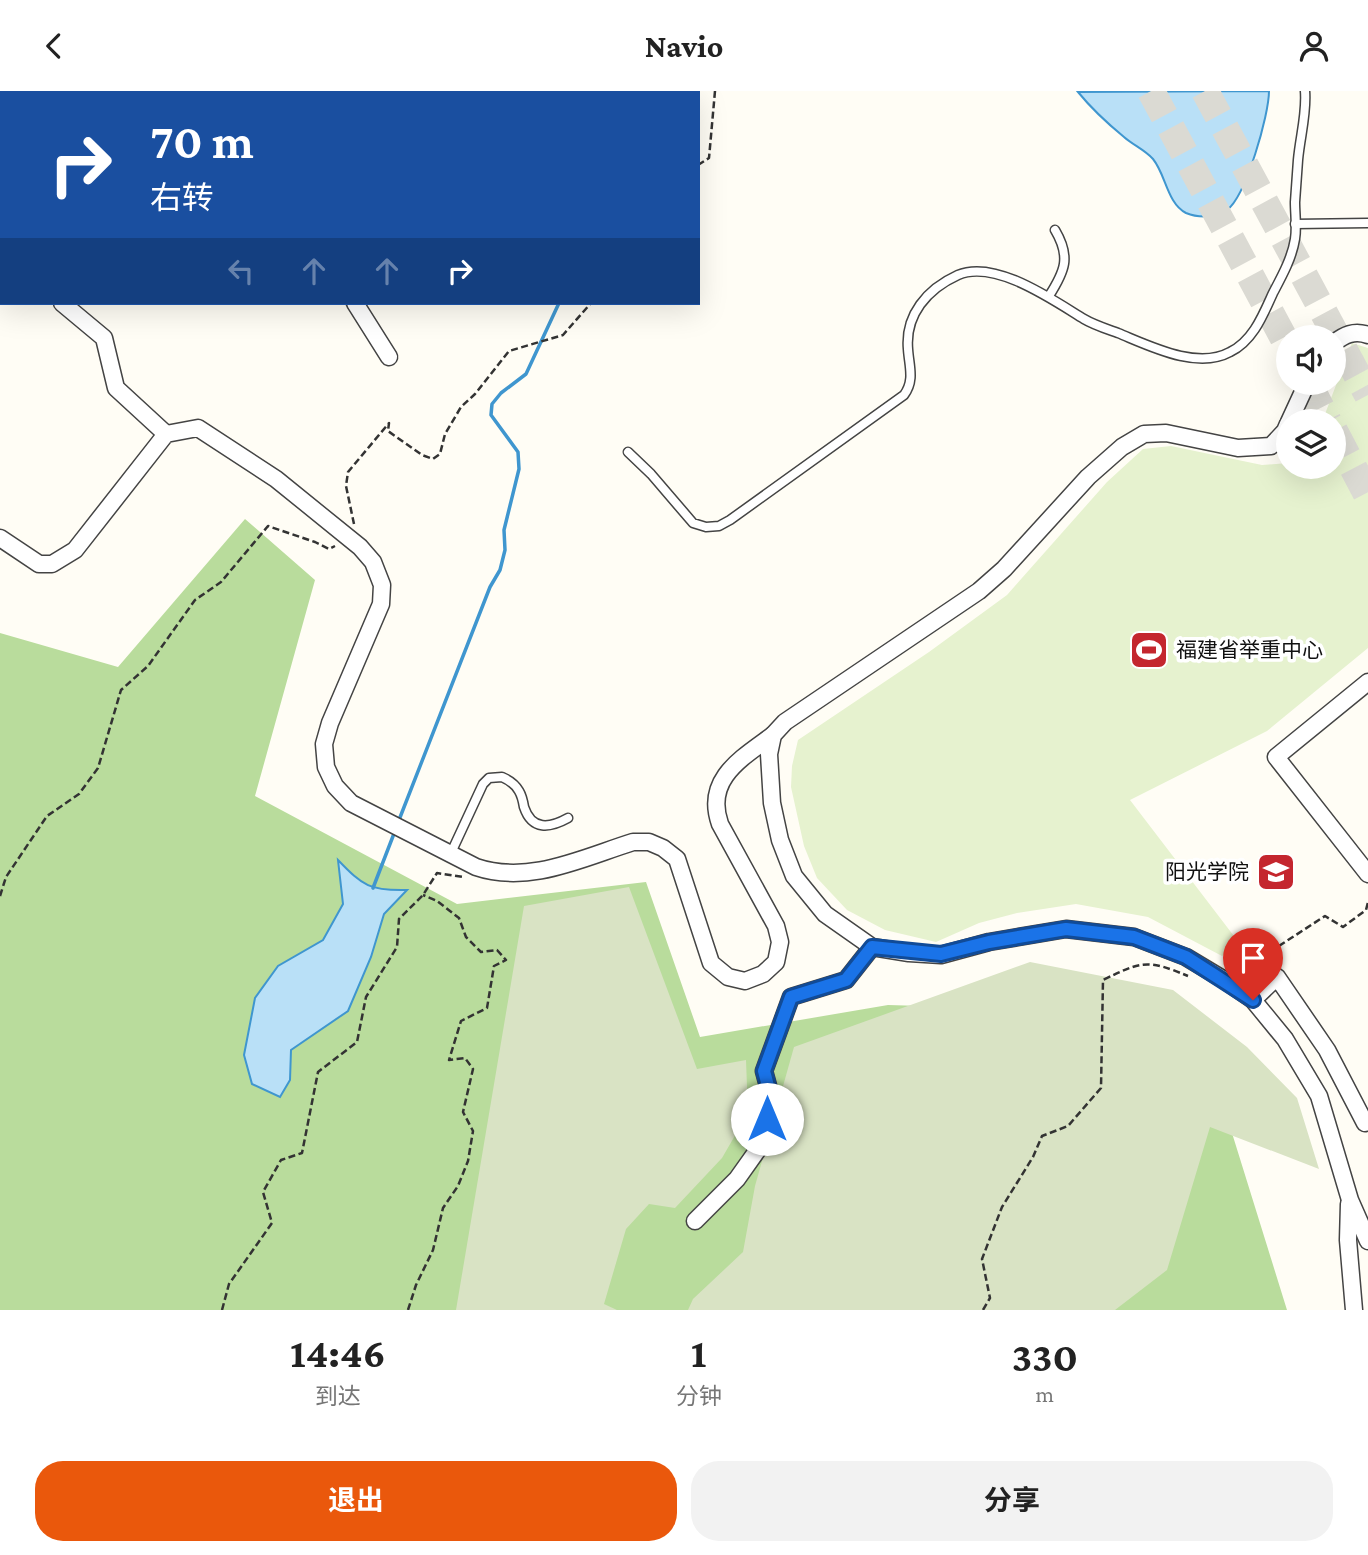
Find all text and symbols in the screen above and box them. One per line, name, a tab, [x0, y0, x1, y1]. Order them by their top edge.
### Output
icon: back	[35, 27, 73, 65]
icon: person	[1295, 27, 1333, 65]
text: Navio	[645, 28, 723, 64]
text: 70 m	[150, 114, 254, 169]
icon: right	[35, 119, 126, 210]
text: 右转	[150, 180, 214, 216]
icon: left	[222, 252, 260, 290]
icon: ahead	[295, 252, 333, 290]
icon: ahead	[368, 252, 406, 290]
icon: right	[441, 252, 479, 290]
map controls	[1276, 325, 1346, 479]
button: sound	[1276, 325, 1346, 395]
button: layers	[1276, 409, 1346, 479]
sports icon: 福建省举重中心	[1128, 629, 1170, 671]
place label: 福建省举重中心	[1176, 638, 1323, 662]
school or university icon: 阳光学院	[1255, 851, 1297, 893]
place label: 阳光学院	[1165, 860, 1249, 884]
pin	[1223, 928, 1283, 1000]
icon: arrive	[1234, 939, 1272, 977]
position arrow	[730, 1082, 804, 1156]
text: 14:46	[290, 1329, 386, 1376]
text: 1	[691, 1329, 707, 1376]
text: 330	[1012, 1333, 1078, 1380]
text: m	[1036, 1381, 1054, 1407]
text: 到达	[315, 1383, 361, 1409]
text: 分钟	[676, 1383, 722, 1409]
button: 退出	[35, 1461, 677, 1541]
button: 分享	[691, 1461, 1333, 1541]

